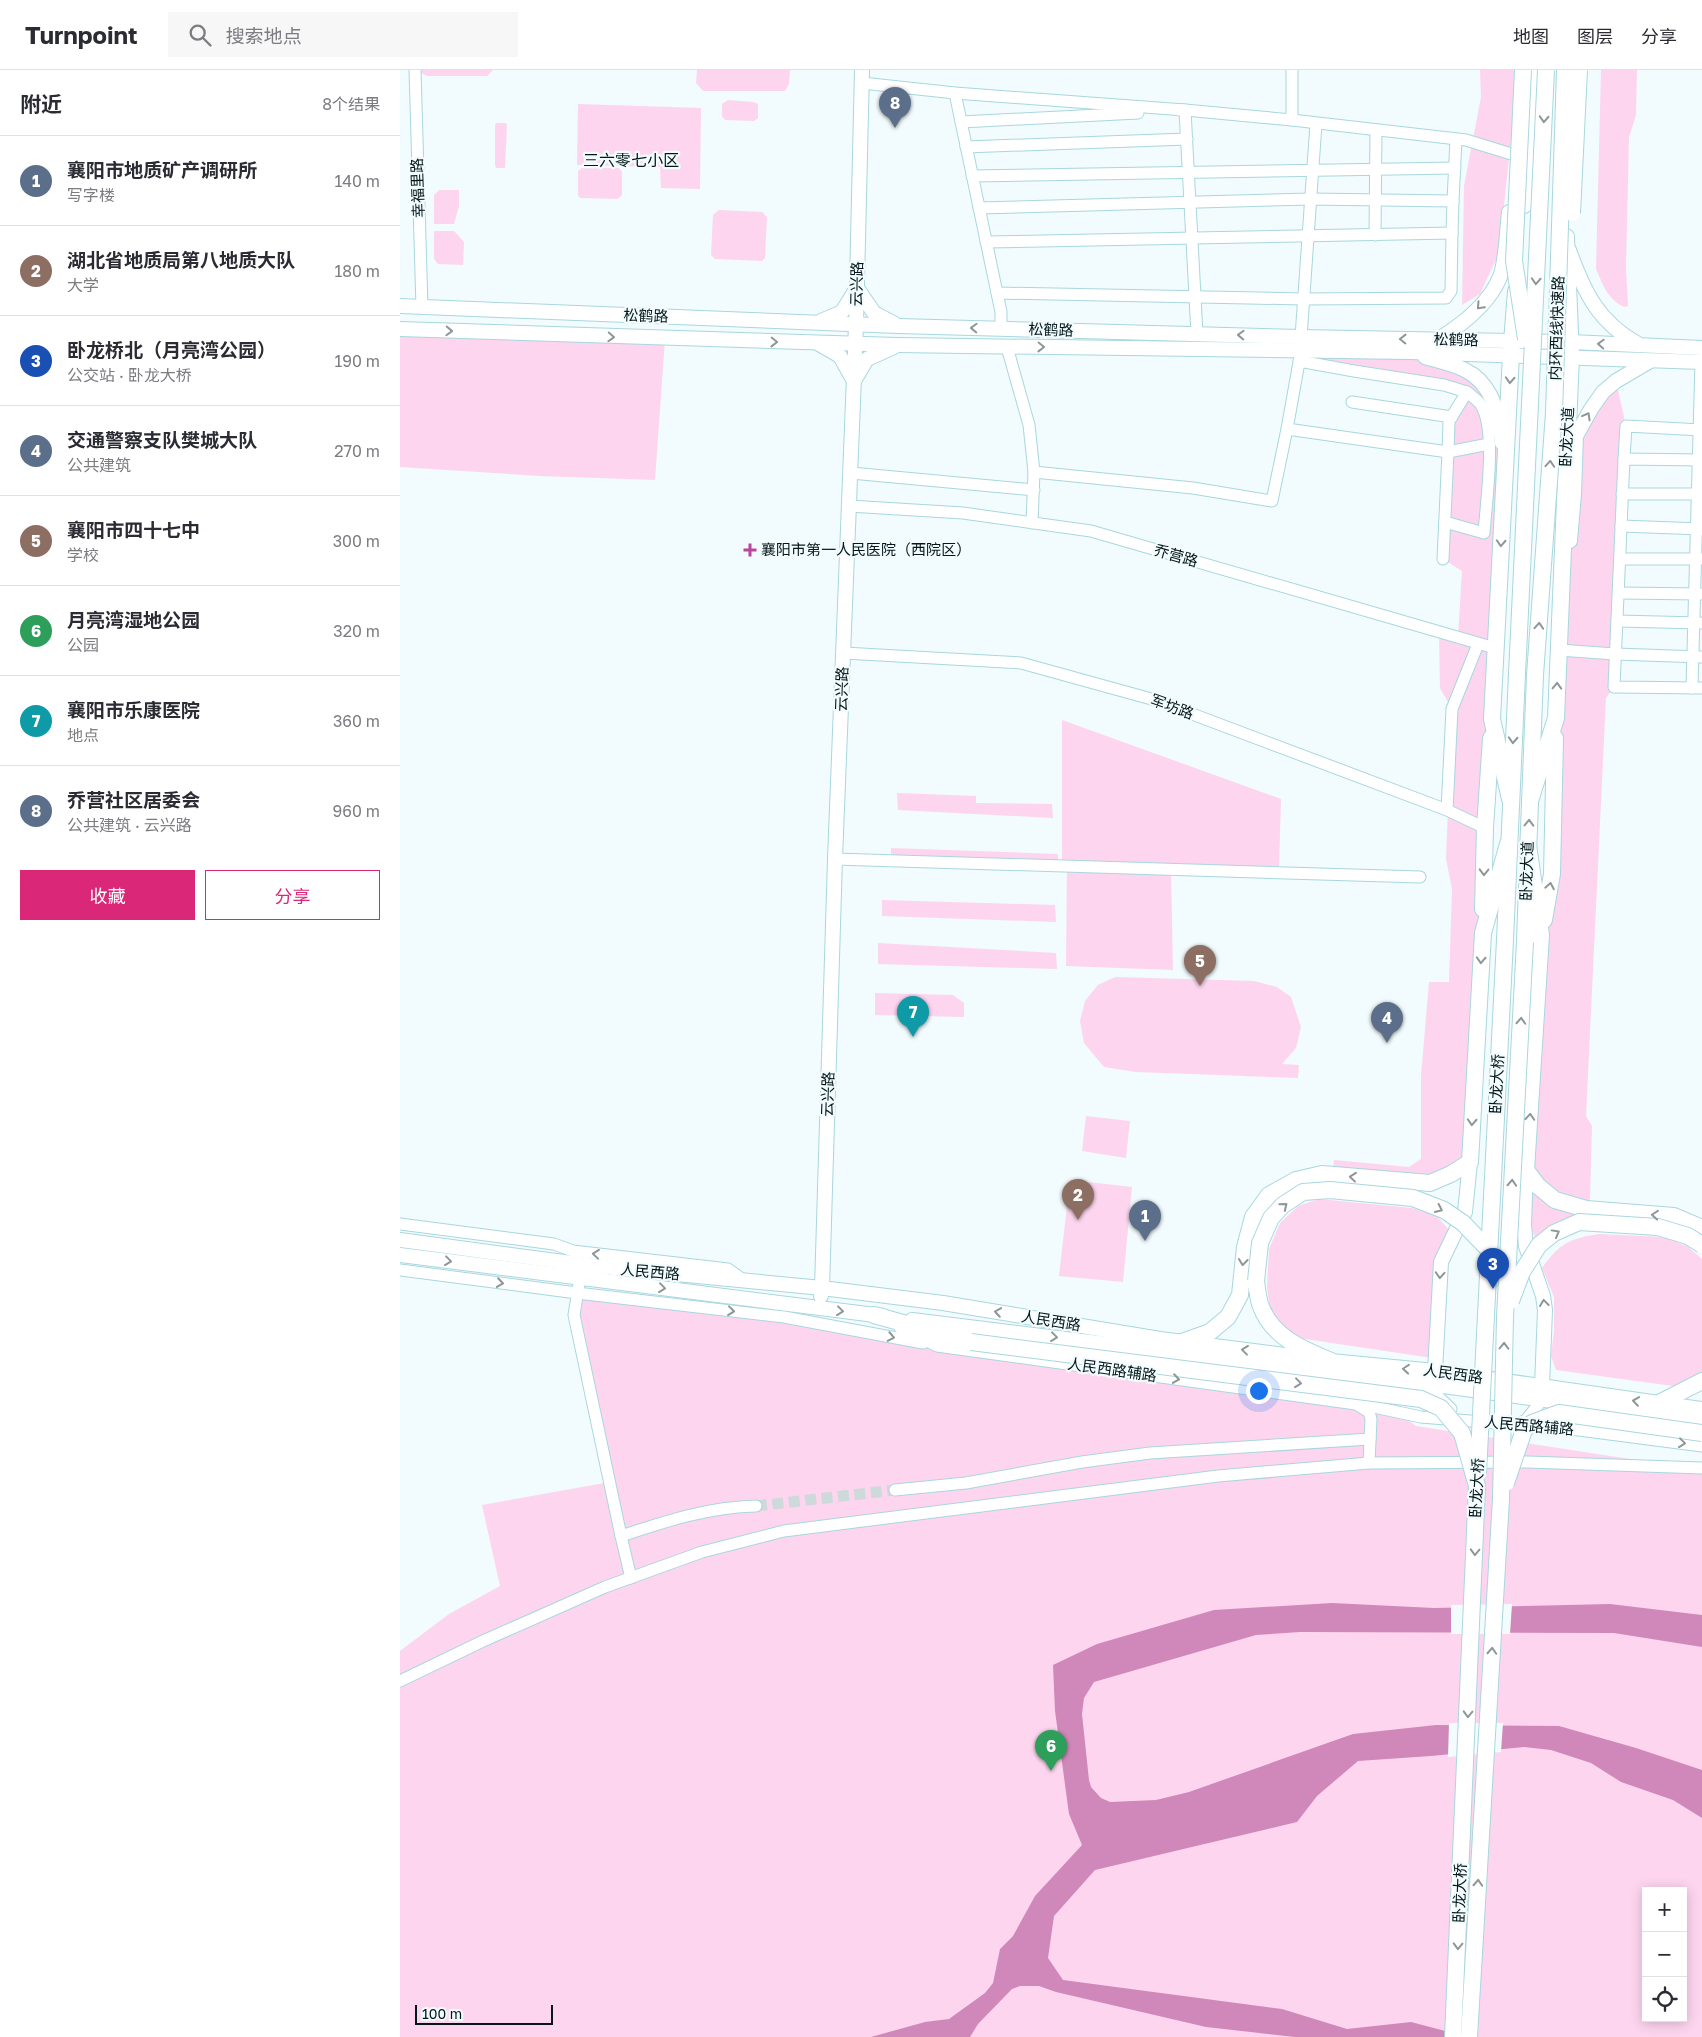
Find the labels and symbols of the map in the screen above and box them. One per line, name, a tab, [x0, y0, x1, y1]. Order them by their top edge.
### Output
pin: 8	[879, 87, 911, 128]
one-way arrow	[1538, 115, 1549, 123]
district label: 三六零七小区	[583, 150, 679, 170]
street label: 幸福里路	[407, 158, 427, 218]
street label: 云兴路	[847, 261, 865, 307]
street label: 内环西线快速路	[1545, 275, 1567, 381]
one-way arrow	[1531, 277, 1542, 285]
one-way arrow	[1477, 300, 1486, 309]
street label: 松鹤路	[623, 305, 669, 325]
street label: 松鹤路	[1028, 319, 1074, 339]
one-way arrow	[969, 323, 977, 333]
one-way arrow	[445, 326, 453, 336]
one-way arrow	[1237, 330, 1244, 340]
street label: 松鹤路	[1433, 330, 1479, 348]
one-way arrow	[607, 331, 615, 342]
one-way arrow	[1399, 334, 1407, 344]
one-way arrow	[770, 337, 778, 347]
one-way arrow	[1597, 338, 1605, 349]
one-way arrow	[1038, 342, 1045, 352]
one-way arrow	[1504, 377, 1515, 385]
street label: 卧龙大道	[1555, 407, 1577, 467]
one-way arrow	[1581, 412, 1591, 421]
one-way arrow	[1545, 460, 1556, 468]
one-way arrow	[1496, 539, 1507, 547]
place label: 襄阳市第一人民医院（西院区）	[761, 540, 971, 558]
street label: 乔营路	[1152, 540, 1200, 570]
marker: 襄阳市第一人民医院（西院区）	[743, 543, 757, 557]
one-way arrow	[1533, 622, 1544, 630]
street label: 云兴路	[831, 666, 851, 712]
one-way arrow	[1552, 682, 1562, 690]
street label: 军坊路	[1148, 690, 1197, 722]
one-way arrow	[1508, 736, 1519, 744]
one-way arrow	[1524, 819, 1534, 826]
street label: 卧龙大道	[1516, 841, 1536, 901]
one-way arrow	[1479, 869, 1489, 877]
one-way arrow	[1544, 882, 1554, 891]
pin: 5	[1184, 945, 1216, 986]
one-way arrow	[1476, 956, 1487, 964]
pin: 7	[897, 996, 929, 1037]
pin: 4	[1371, 1002, 1403, 1043]
one-way arrow	[1515, 1017, 1526, 1025]
street label: 卧龙大桥	[1485, 1054, 1507, 1114]
street label: 云兴路	[817, 1071, 837, 1117]
one-way arrow	[1524, 1112, 1535, 1120]
one-way arrow	[1467, 1118, 1478, 1126]
one-way arrow	[1349, 1172, 1357, 1183]
pin: 2	[1062, 1179, 1094, 1220]
one-way arrow	[1507, 1179, 1518, 1187]
pin: 1	[1129, 1200, 1161, 1241]
one-way arrow	[1278, 1202, 1287, 1211]
one-way arrow	[1434, 1202, 1443, 1213]
one-way arrow	[1651, 1210, 1659, 1221]
one-way arrow	[1551, 1229, 1560, 1239]
pin: 3	[1477, 1248, 1509, 1289]
one-way arrow	[592, 1249, 600, 1260]
one-way arrow	[445, 1255, 453, 1266]
one-way arrow	[1238, 1258, 1249, 1266]
street label: 人民西路	[619, 1259, 681, 1283]
one-way arrow	[1435, 1272, 1446, 1280]
one-way arrow	[497, 1277, 505, 1288]
one-way arrow	[658, 1282, 666, 1293]
one-way arrow	[1539, 1298, 1549, 1307]
one-way arrow	[728, 1305, 736, 1316]
one-way arrow	[837, 1305, 845, 1316]
street label: 人民西路	[1020, 1306, 1082, 1334]
one-way arrow	[993, 1307, 1001, 1318]
one-way arrow	[887, 1332, 896, 1342]
one-way arrow	[1049, 1332, 1058, 1342]
one-way arrow	[1499, 1341, 1510, 1349]
one-way arrow	[1240, 1345, 1248, 1356]
street label: 人民西路辅路	[1066, 1354, 1158, 1384]
street label: 人民西路	[1422, 1360, 1484, 1386]
one-way arrow	[1402, 1363, 1410, 1374]
one-way arrow	[1172, 1373, 1180, 1384]
one-way arrow	[1294, 1377, 1302, 1388]
your location	[1246, 1378, 1272, 1404]
one-way arrow	[1632, 1396, 1640, 1407]
street label: 人民西路辅路	[1483, 1412, 1575, 1438]
one-way arrow	[1678, 1438, 1686, 1448]
street label: 卧龙大桥	[1465, 1458, 1487, 1518]
one-way arrow	[1469, 1548, 1480, 1556]
one-way arrow	[1486, 1647, 1497, 1655]
one-way arrow	[1462, 1710, 1473, 1718]
pin: 6	[1035, 1730, 1067, 1771]
street label: 卧龙大桥	[1449, 1863, 1469, 1923]
one-way arrow	[1472, 1879, 1483, 1887]
one-way arrow	[1452, 1943, 1463, 1951]
scale bar	[415, 2002, 552, 2025]

